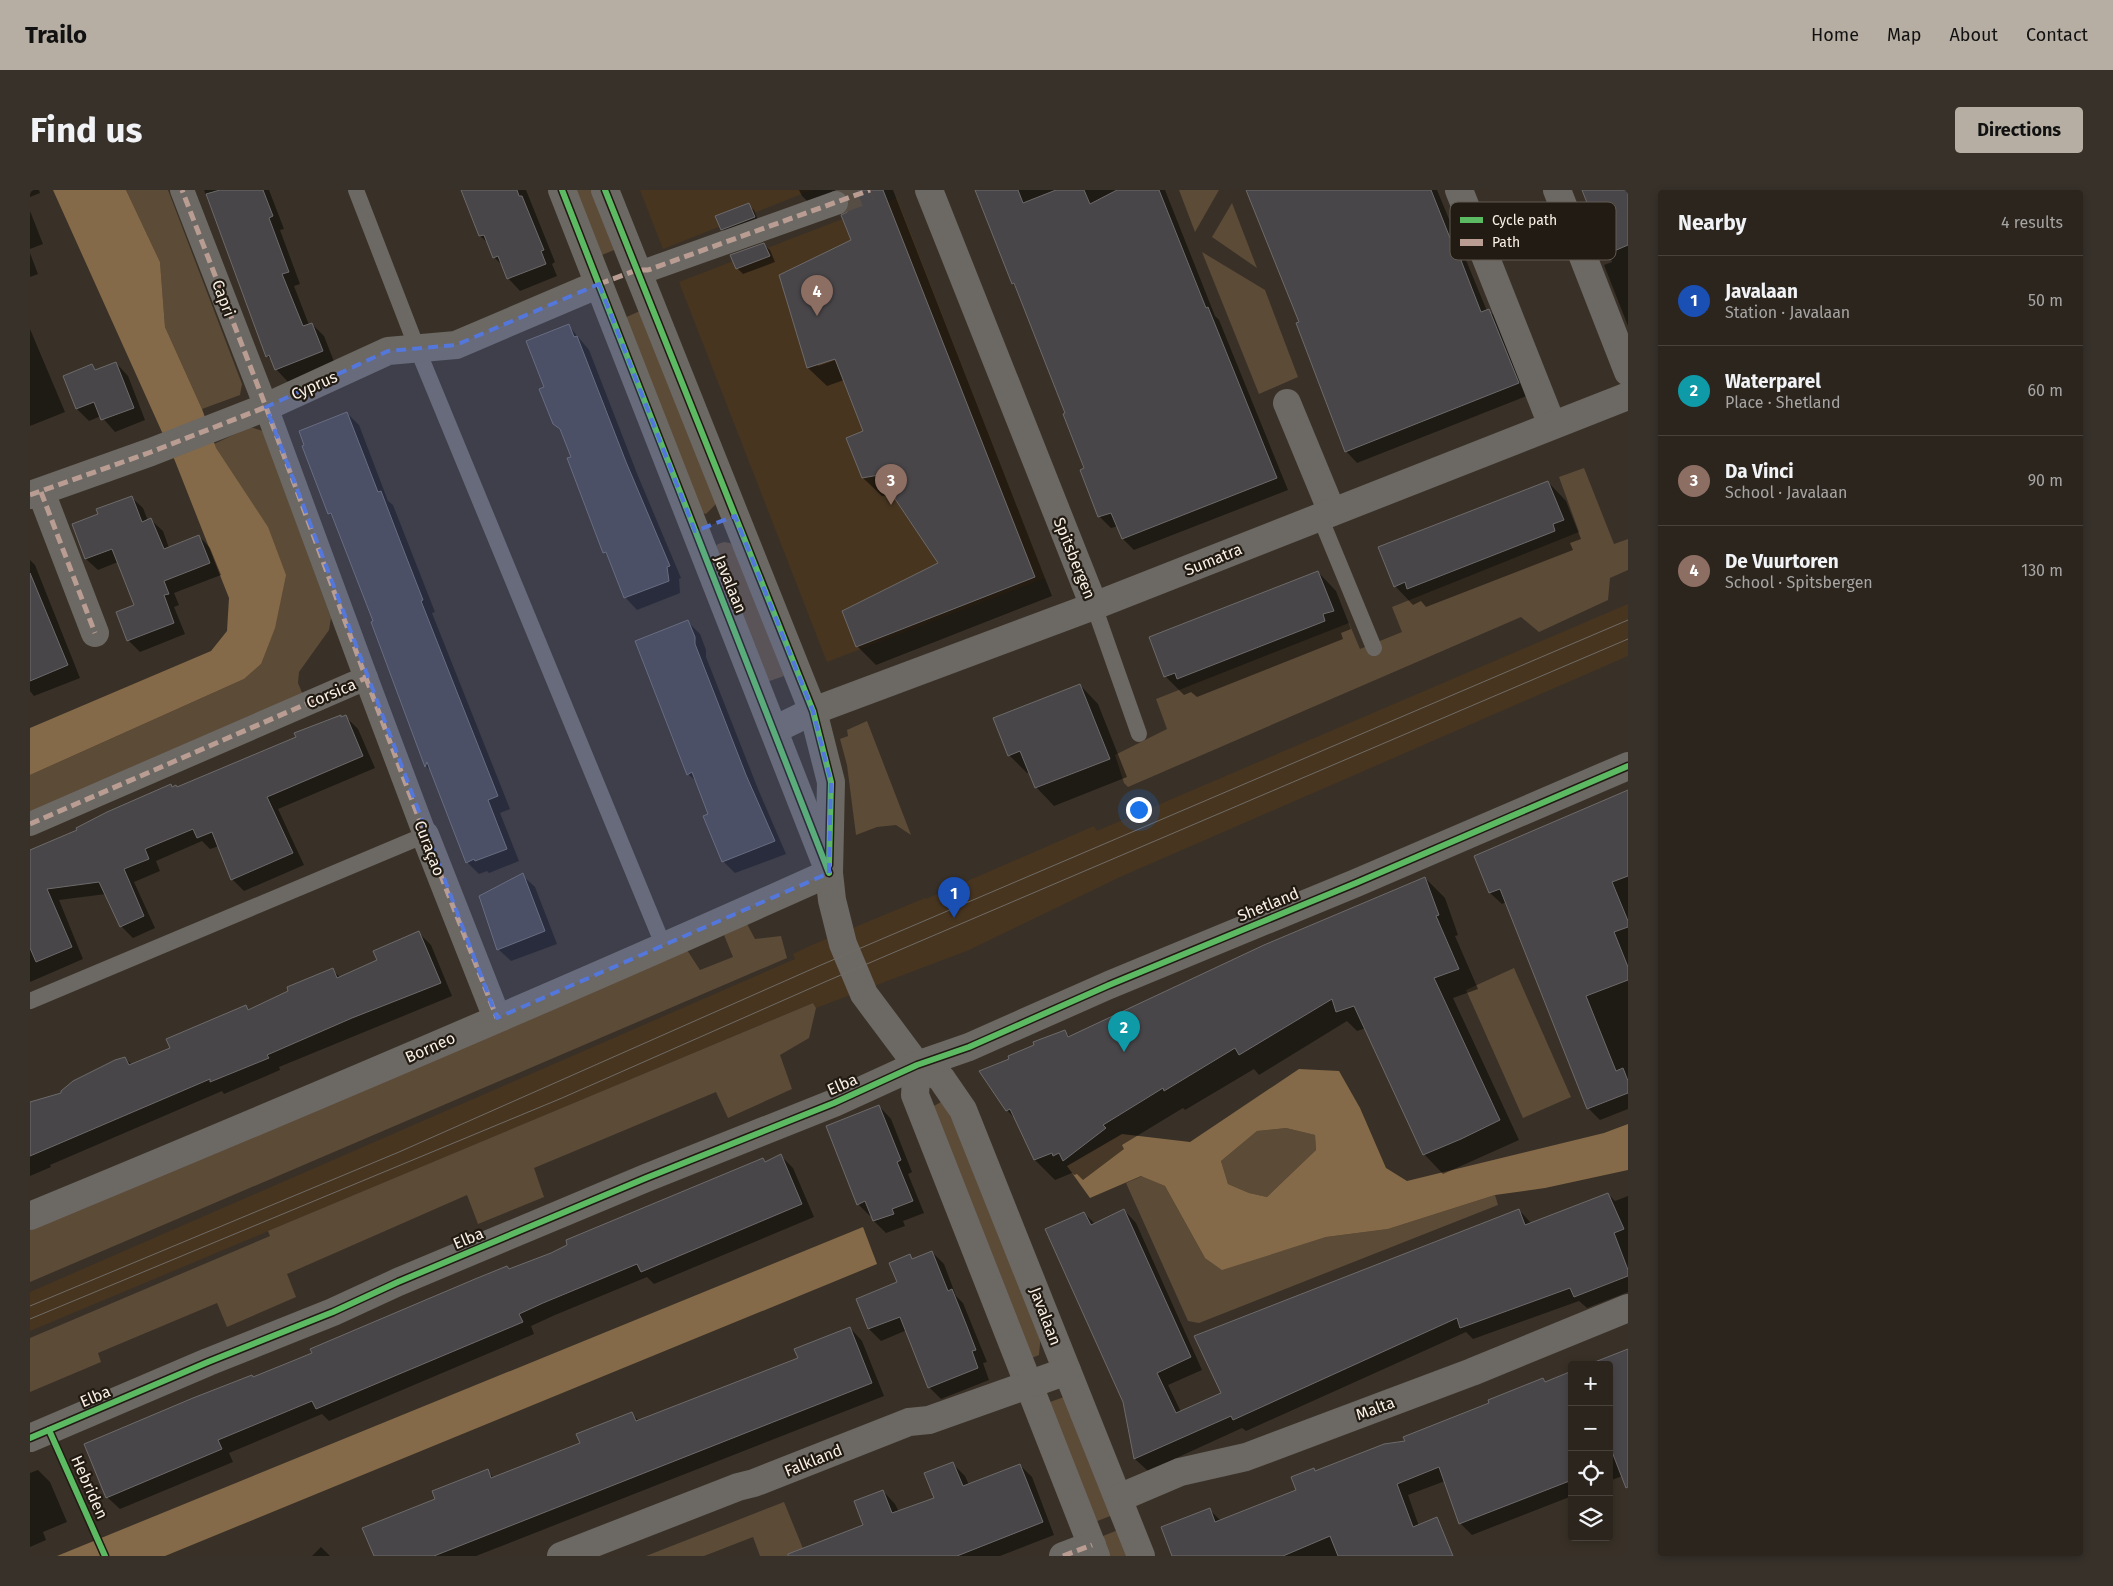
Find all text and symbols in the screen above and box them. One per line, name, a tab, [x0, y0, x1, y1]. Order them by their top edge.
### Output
text: Trailo	[25, 21, 87, 49]
text: Home	[1811, 24, 1859, 46]
text: Map	[1887, 24, 1921, 46]
text: About	[1949, 24, 1998, 46]
text: Contact	[2026, 24, 2088, 46]
button: Directions	[1955, 107, 2083, 153]
text: Find us	[30, 109, 142, 151]
legend	[1450, 202, 1616, 260]
text: Nearby	[1678, 210, 1746, 236]
text: Cycle path	[1492, 212, 1557, 229]
text: 4 results	[2001, 213, 2063, 232]
text: Path	[1492, 234, 1520, 251]
pin: 4	[801, 275, 833, 316]
street label: Capri	[208, 277, 239, 319]
text: Javalaan	[1725, 280, 1798, 303]
text: 1	[1690, 291, 1698, 310]
text: 50 m	[2028, 291, 2063, 310]
text: Station · Javalaan	[1725, 303, 1850, 322]
street label: Cyprus	[288, 367, 340, 404]
text: Waterparel	[1725, 370, 1821, 393]
text: 2	[1690, 381, 1698, 400]
text: 60 m	[2028, 381, 2063, 400]
text: Place · Shetland	[1725, 393, 1841, 412]
text: Da Vinci	[1725, 460, 1794, 483]
pin: 3	[875, 464, 907, 505]
text: 3	[1690, 471, 1698, 490]
text: 90 m	[2028, 471, 2063, 490]
text: School · Javalaan	[1725, 483, 1847, 502]
street label: Spitsbergen	[1050, 515, 1100, 602]
street label: Sumatra	[1182, 539, 1245, 580]
text: De Vuurtoren	[1725, 550, 1839, 573]
street label: Javalaan	[710, 552, 751, 616]
text: 4	[1689, 561, 1699, 580]
text: 130 m	[2021, 561, 2063, 580]
text: School · Spitsbergen	[1725, 573, 1873, 592]
street label: Corsica	[303, 675, 359, 712]
your location	[1126, 797, 1152, 823]
street label: Curaçao	[409, 818, 449, 879]
pin: 1	[938, 877, 970, 918]
street label: Shetland	[1235, 884, 1302, 925]
pin: 2	[1108, 1011, 1140, 1052]
street label: Borneo	[402, 1028, 458, 1067]
street label: Elba	[824, 1069, 860, 1099]
street label: Elba	[450, 1224, 486, 1253]
street label: Javalaan	[1026, 1284, 1065, 1348]
map controls	[1568, 1361, 1613, 1541]
button: +	[1568, 1361, 1613, 1406]
street label: Elba	[77, 1382, 113, 1411]
street label: Malta	[1353, 1393, 1397, 1424]
button: −	[1568, 1406, 1613, 1451]
street label: Falkland	[782, 1440, 845, 1481]
button: locate	[1568, 1451, 1613, 1496]
street label: Hebriden	[67, 1453, 112, 1522]
button: layers	[1568, 1496, 1613, 1541]

